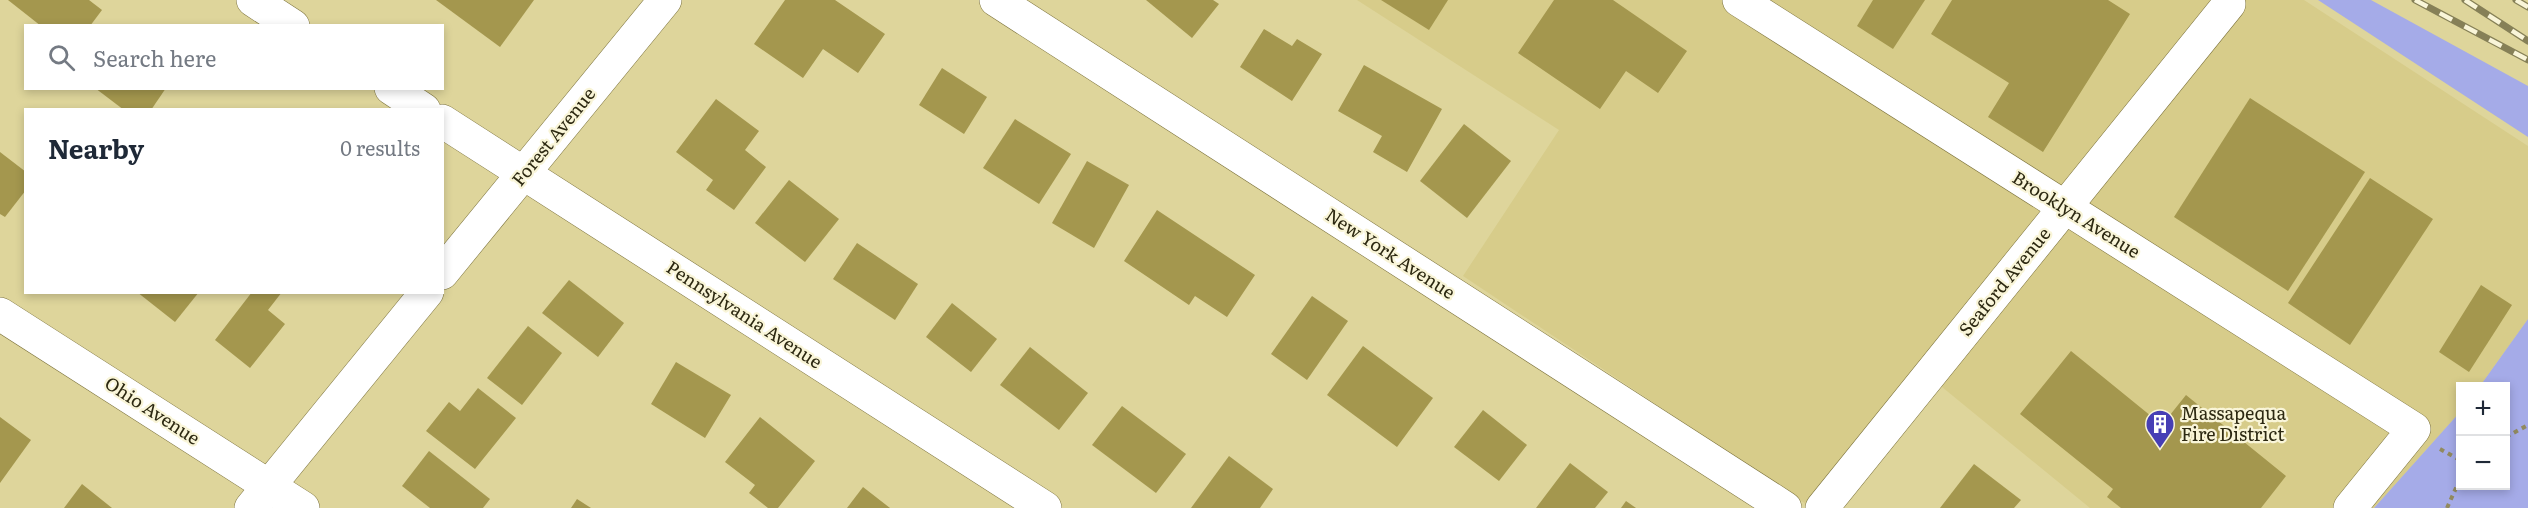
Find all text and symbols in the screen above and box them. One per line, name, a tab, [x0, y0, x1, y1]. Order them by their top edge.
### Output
search box	[24, 24, 444, 90]
icon: search	[45, 41, 78, 74]
text: Search here	[93, 41, 216, 74]
street label: Forest Avenue	[505, 81, 601, 191]
text: Nearby	[48, 128, 144, 167]
text: 0 results	[340, 132, 420, 162]
street label: Brooklyn Avenue	[2008, 163, 2146, 264]
street label: New York Avenue	[1321, 201, 1461, 305]
street label: Seaford Avenue	[1951, 221, 2056, 341]
street label: Pennsylvania Avenue	[662, 253, 828, 374]
street label: Ohio Avenue	[100, 369, 206, 451]
map controls	[2456, 382, 2510, 490]
button: +	[2456, 382, 2510, 436]
place label: Massapequa Fire District	[2181, 399, 2286, 447]
building icon: Massapequa Fire District	[2144, 408, 2176, 450]
button: −	[2456, 436, 2510, 490]

